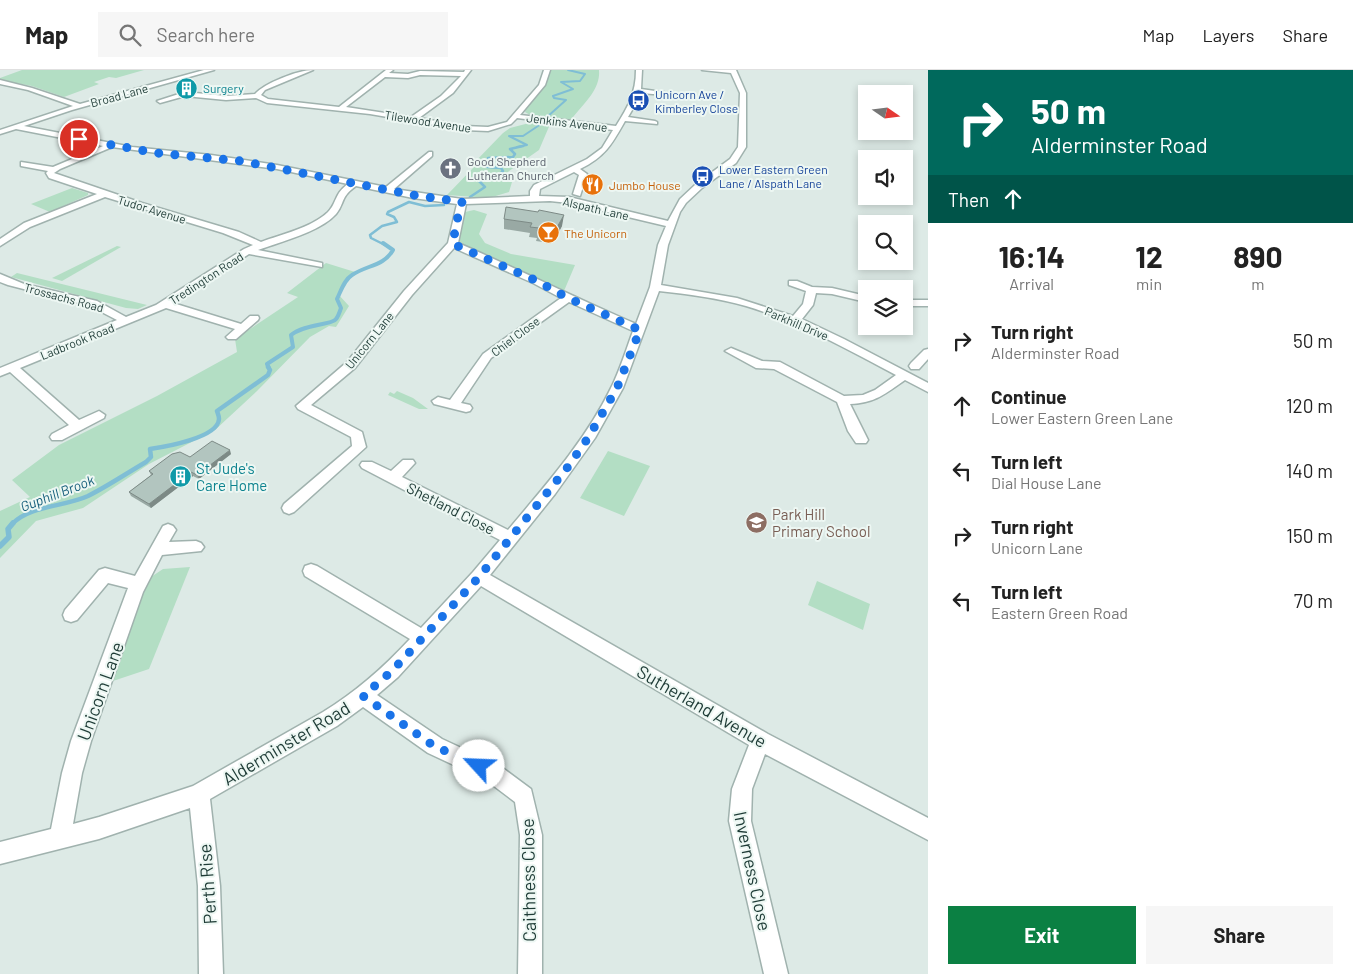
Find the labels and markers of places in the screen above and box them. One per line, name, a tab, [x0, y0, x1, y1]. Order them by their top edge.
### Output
building icon: Surgery	[175, 76, 199, 100]
place label: Surgery	[203, 81, 244, 95]
place label: Unicorn Ave / Kimberley Close	[655, 87, 738, 115]
bus stop icon: Unicorn Ave / Kimberley Close	[627, 89, 651, 113]
pin	[58, 118, 100, 160]
place label: Good Shepherd Lutheran Church	[467, 154, 554, 182]
church icon: Good Shepherd Lutheran Church	[439, 156, 463, 180]
place label: Lower Eastern Green Lane / Alspath Lane	[719, 162, 828, 190]
bus stop icon: Lower Eastern Green Lane / Alspath Lane	[691, 164, 715, 188]
restaurant icon: Jumbo House	[581, 173, 605, 197]
place label: Jumbo House	[609, 178, 681, 192]
bar icon: The Unicorn	[536, 221, 560, 245]
place label: The Unicorn	[564, 226, 627, 240]
place label: St Jude's Care Home	[196, 459, 267, 494]
building icon: St Jude's Care Home	[168, 465, 192, 489]
place label: Park Hill Primary School	[772, 505, 870, 540]
school or university icon: Park Hill Primary School	[744, 511, 768, 535]

